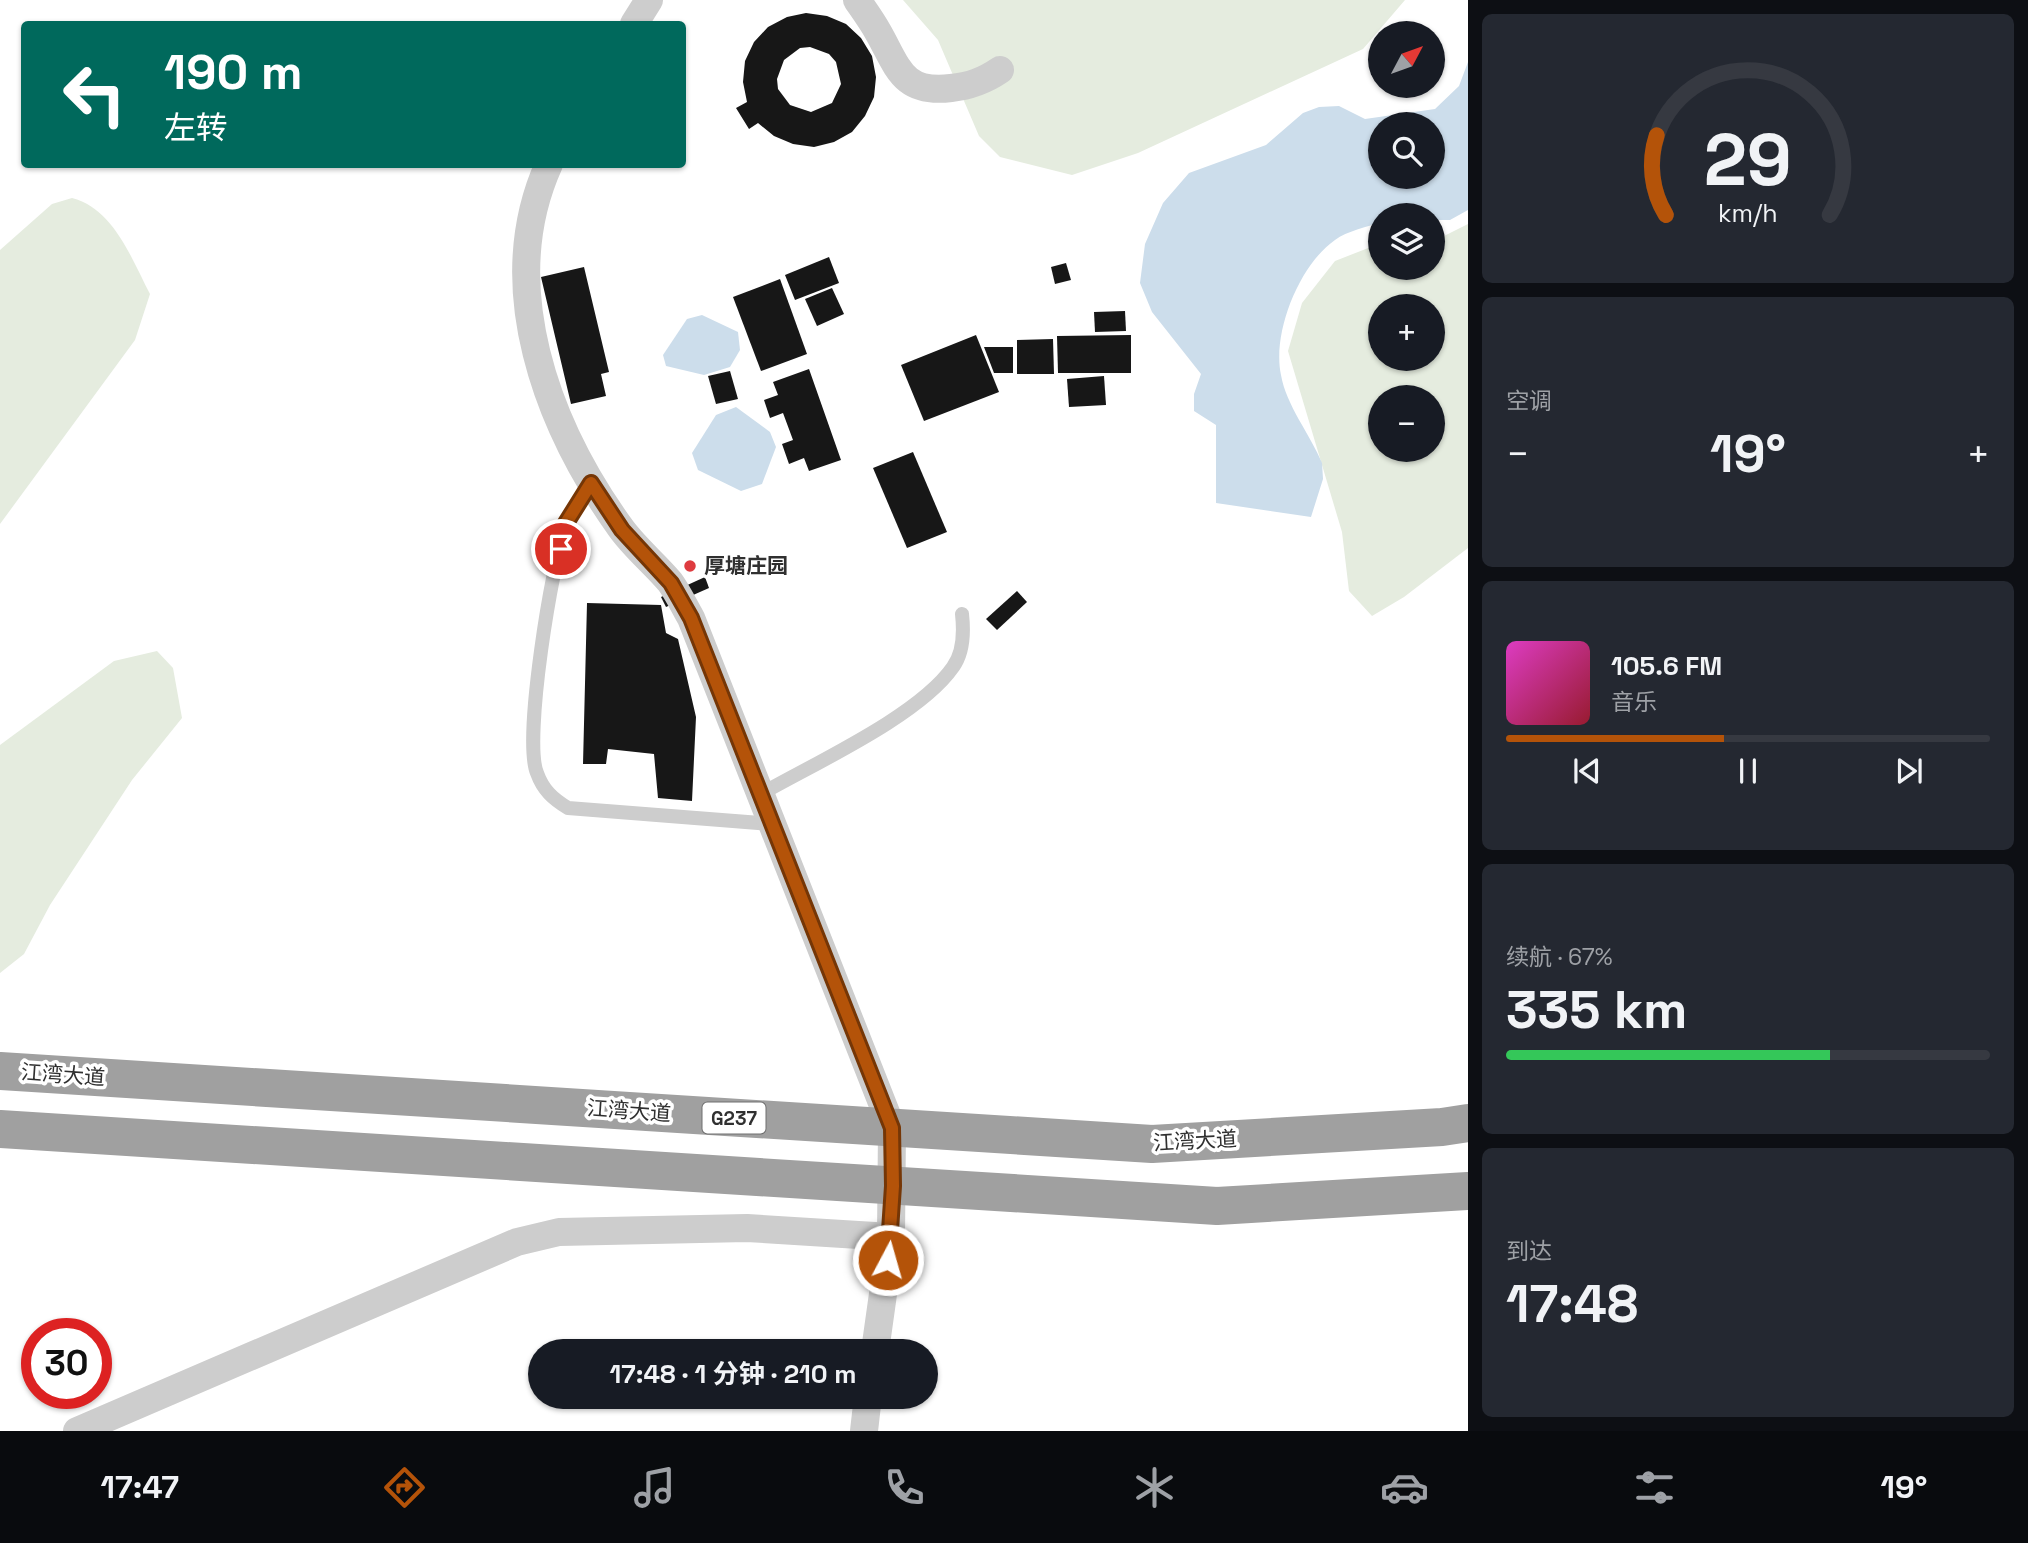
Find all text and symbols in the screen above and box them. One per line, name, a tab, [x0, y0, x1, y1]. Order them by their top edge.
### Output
north arrow	[1368, 21, 1446, 98]
map controls	[1368, 21, 1445, 462]
text: 190 m	[164, 41, 302, 103]
icon: left	[49, 49, 140, 140]
text: 左转	[164, 108, 228, 148]
button: search	[1368, 112, 1445, 189]
text: 29	[1704, 113, 1792, 206]
text: km/h	[1718, 197, 1778, 229]
button: layers	[1368, 203, 1445, 280]
button: +	[1368, 294, 1445, 371]
button: −	[1368, 385, 1445, 462]
text: 空调	[1506, 386, 1552, 416]
text: 19°	[1710, 421, 1786, 487]
text: −	[1506, 430, 1530, 478]
text: +	[1966, 430, 1990, 478]
pin	[531, 519, 591, 579]
icon: arrive	[542, 530, 580, 568]
place label: 厚塘庄园	[704, 552, 788, 579]
marker: 厚塘庄园	[682, 558, 698, 574]
text: 105.6 FM	[1611, 649, 1722, 683]
text: 音乐	[1611, 687, 1657, 717]
icon: previous	[1568, 752, 1606, 790]
icon: pause	[1729, 752, 1767, 790]
icon: next	[1890, 752, 1928, 790]
text: 续航 · 67%	[1506, 942, 1613, 972]
text: 335 km	[1506, 977, 1687, 1043]
street label: 江湾大道	[20, 1058, 106, 1091]
street label: 江湾大道	[586, 1094, 672, 1127]
road number: G237	[702, 1102, 766, 1134]
street label: 江湾大道	[1152, 1125, 1238, 1156]
position arrow	[851, 1223, 925, 1297]
text: 到达	[1506, 1236, 1552, 1266]
text: 17:48	[1506, 1271, 1638, 1337]
speed limit sign: 30	[21, 1318, 112, 1409]
text: 17:48 · 1 分钟 · 210 m	[609, 1357, 857, 1391]
icon: directions	[380, 1463, 429, 1512]
icon: music	[630, 1463, 679, 1512]
icon: phone	[880, 1463, 929, 1512]
icon: climate	[1130, 1463, 1179, 1512]
icon: car	[1380, 1463, 1429, 1512]
icon: filters	[1630, 1463, 1679, 1512]
text: 17:47	[101, 1467, 179, 1507]
text: 19°	[1881, 1467, 1927, 1507]

